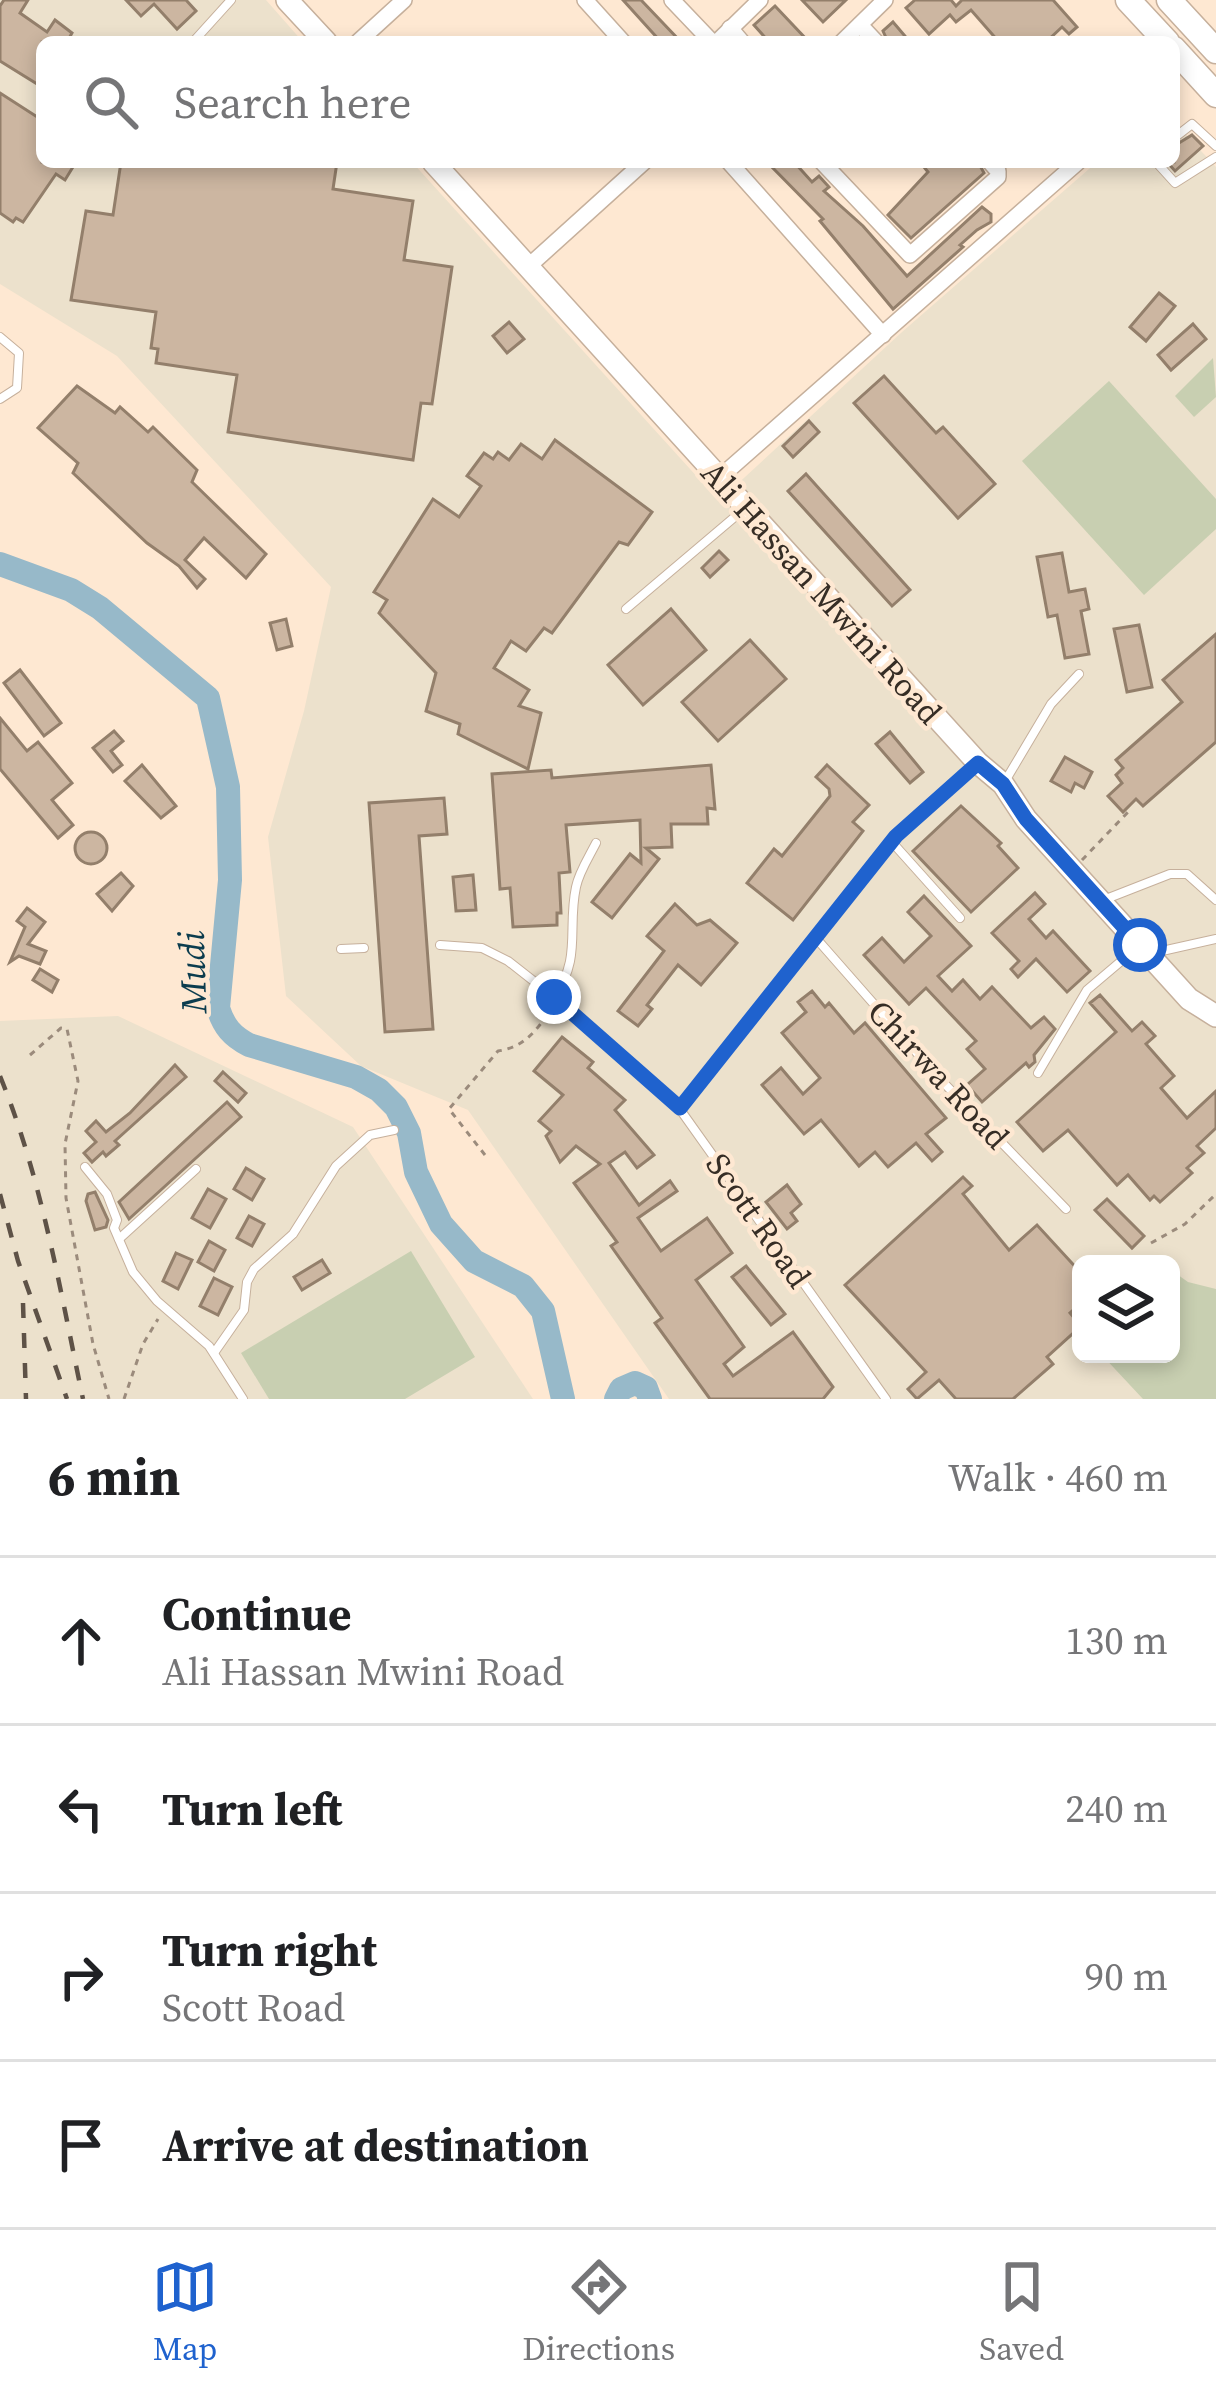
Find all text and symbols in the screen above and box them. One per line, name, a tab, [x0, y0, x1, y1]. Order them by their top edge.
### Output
search box	[36, 36, 1180, 168]
icon: search	[78, 69, 144, 135]
text: Search here	[174, 71, 411, 133]
street label: Ali Hassan Mwini Road	[691, 451, 952, 734]
route start	[1113, 918, 1167, 972]
water label: Mudi	[167, 930, 218, 1015]
route end	[527, 970, 581, 1024]
street label: Chirwa Road	[858, 990, 1020, 1159]
street label: Scott Road	[696, 1144, 822, 1297]
map controls	[1072, 1255, 1180, 1363]
button: layers	[1072, 1255, 1180, 1363]
text: 6 min	[48, 1442, 180, 1512]
text: Walk · 460 m	[948, 1451, 1168, 1504]
text: Continue	[162, 1583, 351, 1645]
icon: ahead	[48, 1608, 114, 1674]
text: 130 m	[1065, 1614, 1168, 1667]
text: Ali Hassan Mwini Road	[162, 1645, 564, 1698]
icon: left	[48, 1776, 114, 1842]
text: Turn left	[162, 1778, 342, 1840]
text: 240 m	[1065, 1782, 1168, 1835]
text: Turn right	[162, 1919, 377, 1981]
icon: right	[48, 1944, 114, 2010]
text: 90 m	[1085, 1950, 1168, 2003]
text: Scott Road	[162, 1981, 345, 2034]
icon: arrive	[48, 2112, 114, 2178]
text: Arrive at destination	[162, 2114, 589, 2176]
tab: Map	[152, 2254, 218, 2371]
tab: Directions	[522, 2254, 675, 2371]
tab: Saved	[979, 2254, 1064, 2371]

